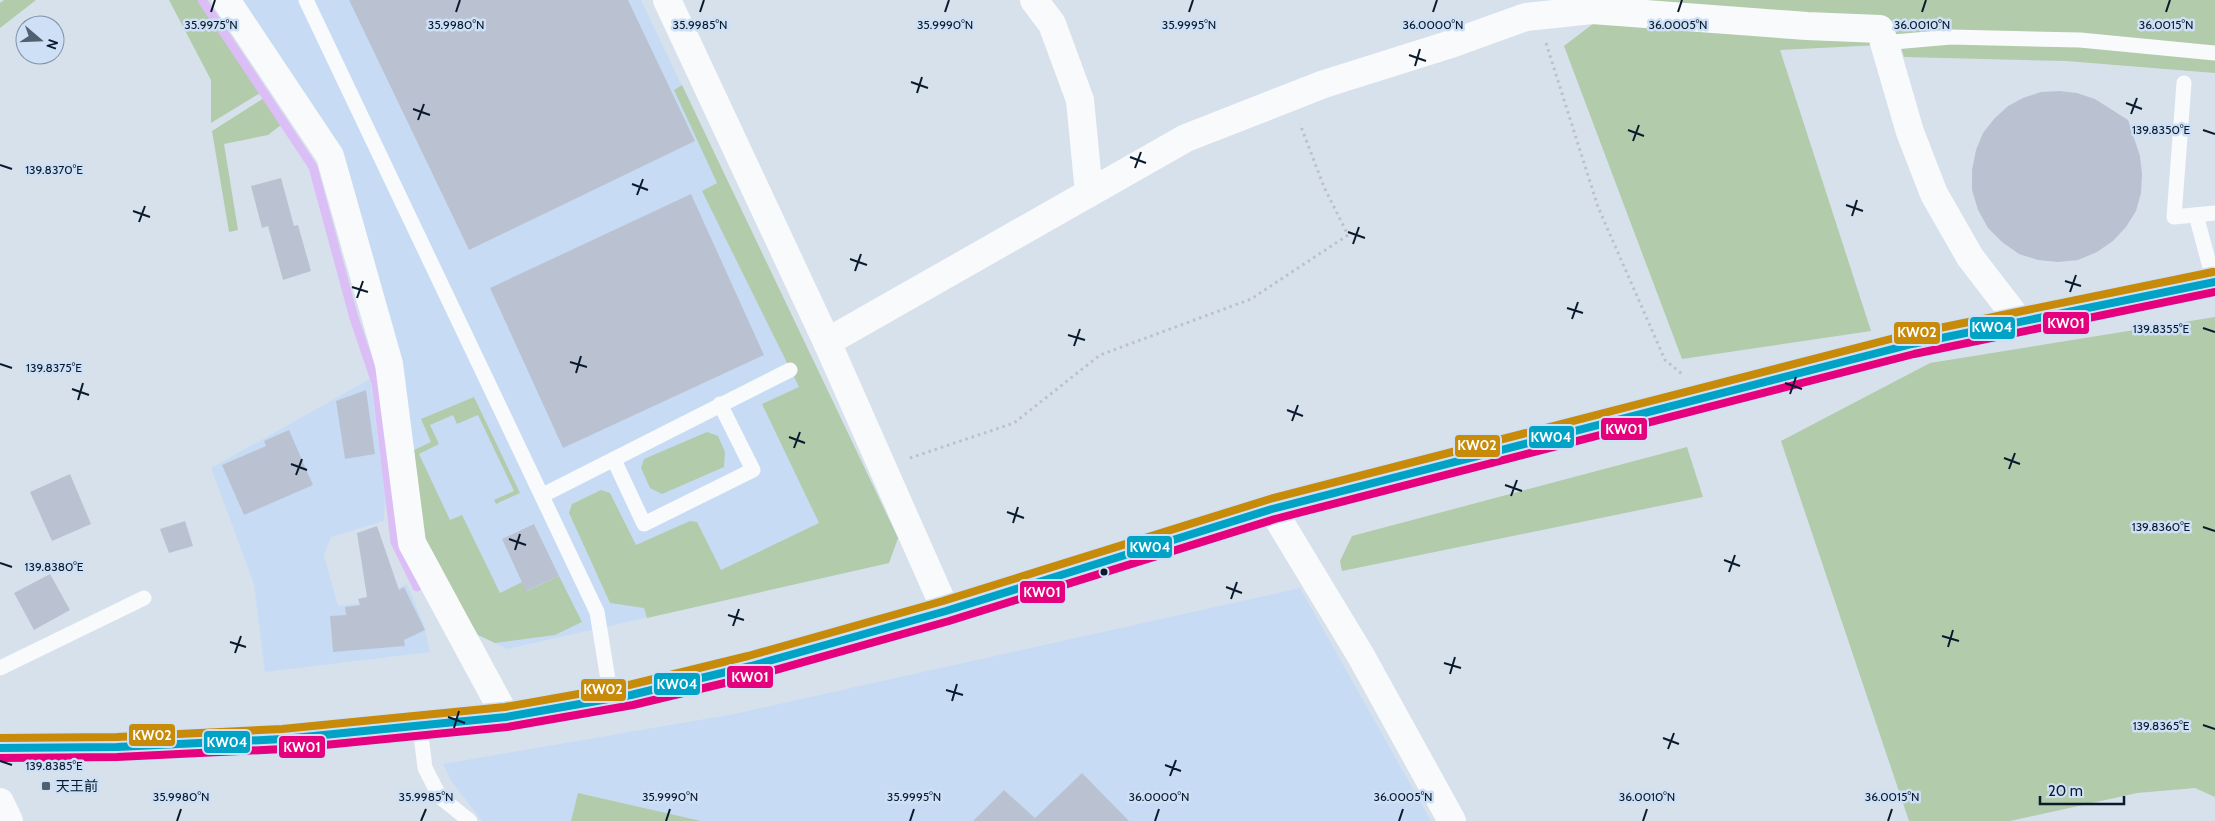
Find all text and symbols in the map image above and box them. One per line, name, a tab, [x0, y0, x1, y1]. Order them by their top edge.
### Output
north arrow	[15, 15, 65, 65]
text: 35.9975°N	[184, 17, 238, 32]
text: 35.9980°N	[428, 17, 484, 32]
text: 35.9985°N	[673, 17, 727, 32]
text: 35.9990°N	[917, 17, 973, 32]
text: 35.9995°N	[1162, 17, 1216, 32]
text: 36.0000°N	[1402, 17, 1464, 32]
text: 36.0005°N	[1648, 17, 1708, 32]
text: 36.0010°N	[1894, 17, 1950, 32]
text: 36.0015°N	[2139, 17, 2193, 32]
text: N	[42, 37, 62, 52]
text: 139.8350°E	[2132, 122, 2190, 137]
text: 139.8370°E	[25, 162, 83, 177]
line badge: KW01	[2042, 311, 2090, 335]
text: KW01	[2047, 314, 2085, 332]
line badge: KW04	[1969, 316, 2016, 340]
text: KW04	[1972, 318, 2012, 336]
line badge: KW02	[1893, 321, 1941, 345]
text: 139.8355°E	[2133, 321, 2190, 336]
text: KW02	[1897, 323, 1937, 341]
text: 139.8375°E	[26, 360, 82, 375]
line badge: KW01	[1600, 417, 1648, 441]
text: KW01	[1605, 420, 1643, 438]
line badge: KW04	[1528, 425, 1575, 449]
text: KW04	[1531, 428, 1571, 446]
line badge: KW02	[1454, 434, 1501, 458]
text: KW02	[1457, 436, 1497, 454]
text: 139.8360°E	[2132, 519, 2191, 534]
line badge: KW04	[1126, 535, 1173, 559]
text: KW04	[1130, 538, 1170, 556]
text: 139.8380°E	[24, 559, 84, 574]
unlabelled marker	[1099, 567, 1109, 577]
line badge: KW01	[1019, 580, 1066, 604]
text: KW01	[1023, 583, 1061, 601]
line badge: KW01	[726, 665, 774, 689]
text: KW01	[731, 668, 769, 686]
line badge: KW04	[653, 672, 701, 696]
text: KW04	[657, 675, 697, 693]
line badge: KW02	[580, 678, 627, 702]
text: KW02	[583, 680, 623, 698]
text: 139.8365°E	[2133, 718, 2190, 733]
line badge: KW02	[128, 723, 176, 747]
text: KW02	[132, 726, 172, 744]
line badge: KW04	[203, 730, 251, 754]
text: KW04	[207, 733, 247, 751]
line badge: KW01	[278, 735, 326, 759]
text: KW01	[283, 738, 321, 756]
text: 139.8385°E	[25, 758, 83, 773]
scale bar	[2040, 774, 2124, 806]
place label: 天王前	[56, 777, 98, 795]
marker: 天王前	[40, 780, 52, 792]
text: 20 m	[2048, 782, 2083, 800]
text: 35.9980°N	[153, 789, 209, 804]
text: 35.9985°N	[399, 789, 453, 804]
text: 35.9990°N	[642, 789, 698, 804]
text: 35.9995°N	[887, 789, 941, 804]
text: 36.0000°N	[1128, 789, 1190, 804]
text: 36.0005°N	[1373, 789, 1433, 804]
text: 36.0010°N	[1619, 789, 1675, 804]
text: 36.0015°N	[1865, 789, 1919, 804]

